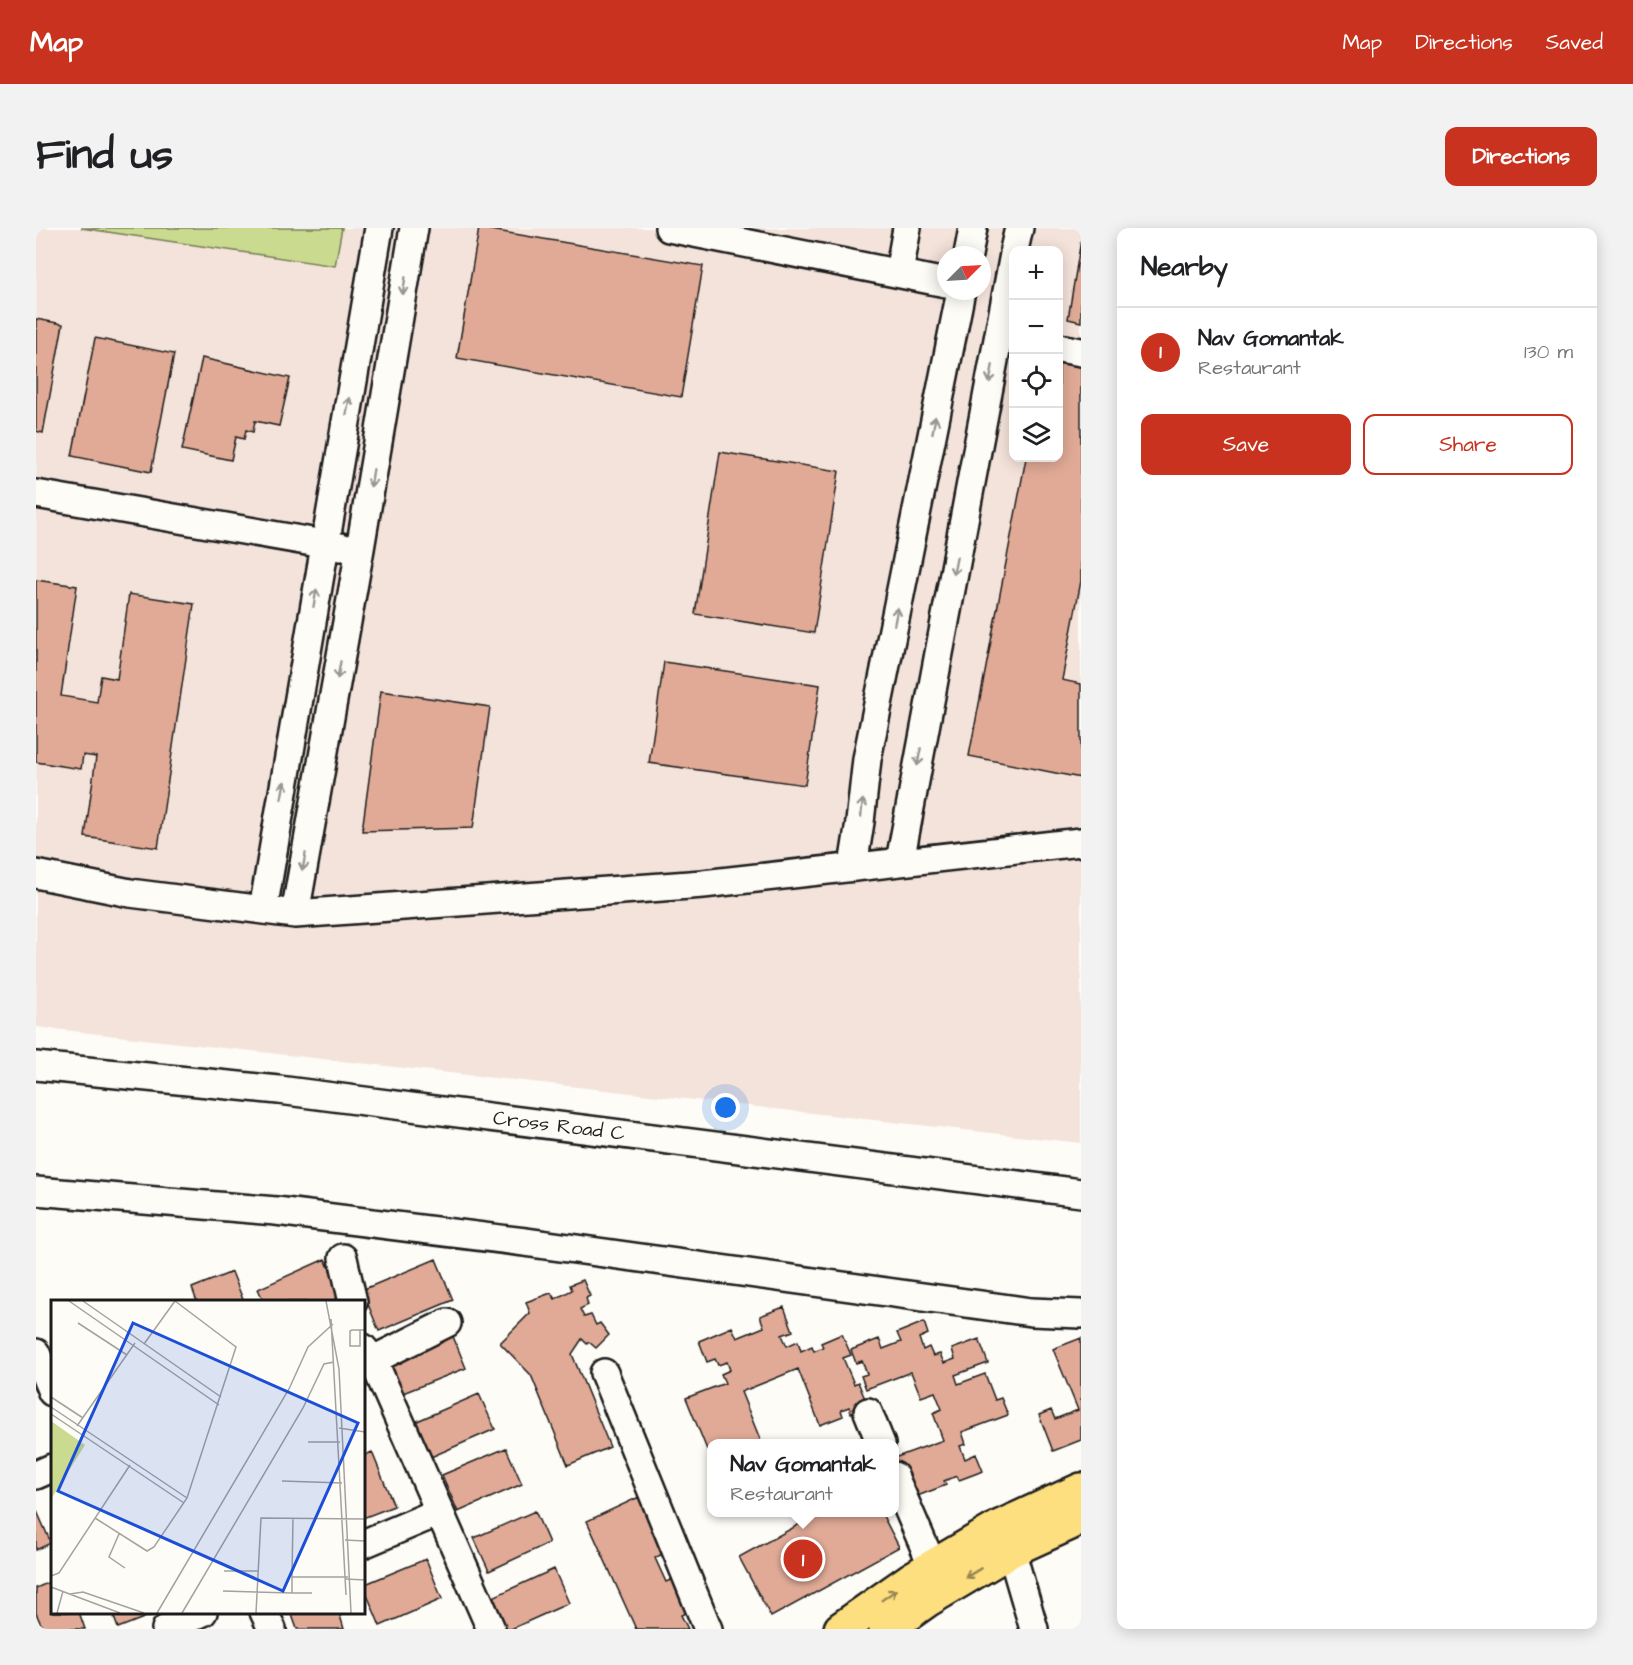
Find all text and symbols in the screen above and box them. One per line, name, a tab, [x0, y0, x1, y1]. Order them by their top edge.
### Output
text: Map	[30, 23, 83, 62]
text: Map	[1342, 28, 1382, 57]
text: Directions	[1415, 28, 1513, 57]
text: Saved	[1546, 28, 1603, 57]
text: Find us	[36, 127, 173, 185]
button: Directions	[1445, 127, 1597, 186]
north arrow	[937, 246, 991, 300]
map controls	[1009, 246, 1063, 462]
button: +	[1009, 246, 1063, 300]
text: Nearby	[1141, 249, 1228, 285]
one-way arrow	[399, 275, 410, 295]
button: −	[1009, 300, 1063, 354]
text: Nav Gomantak	[1198, 323, 1344, 354]
text: 1	[1159, 338, 1162, 366]
text: 130 m	[1524, 338, 1573, 366]
button: locate	[1009, 354, 1063, 408]
text: Restaurant	[1198, 354, 1301, 382]
one-way arrow	[985, 364, 996, 383]
one-way arrow	[343, 397, 354, 416]
button: layers	[1009, 408, 1063, 462]
button: Save	[1141, 414, 1351, 475]
button: Share	[1363, 414, 1573, 475]
one-way arrow	[929, 416, 940, 435]
one-way arrow	[367, 468, 378, 487]
one-way arrow	[949, 555, 960, 575]
one-way arrow	[310, 589, 321, 608]
one-way arrow	[891, 607, 902, 626]
one-way arrow	[333, 660, 344, 679]
one-way arrow	[913, 747, 924, 767]
one-way arrow	[278, 781, 289, 801]
one-way arrow	[857, 799, 868, 818]
one-way arrow	[298, 852, 309, 871]
your location	[711, 1093, 740, 1122]
street label: Cross Road C	[491, 1104, 627, 1148]
inset map	[51, 1300, 364, 1614]
popup	[707, 1439, 899, 1517]
text: Nav Gomantak	[730, 1449, 876, 1480]
text: Restaurant	[730, 1480, 833, 1508]
pin: 1	[784, 1536, 822, 1582]
one-way arrow	[965, 1567, 982, 1579]
one-way arrow	[881, 1589, 897, 1601]

